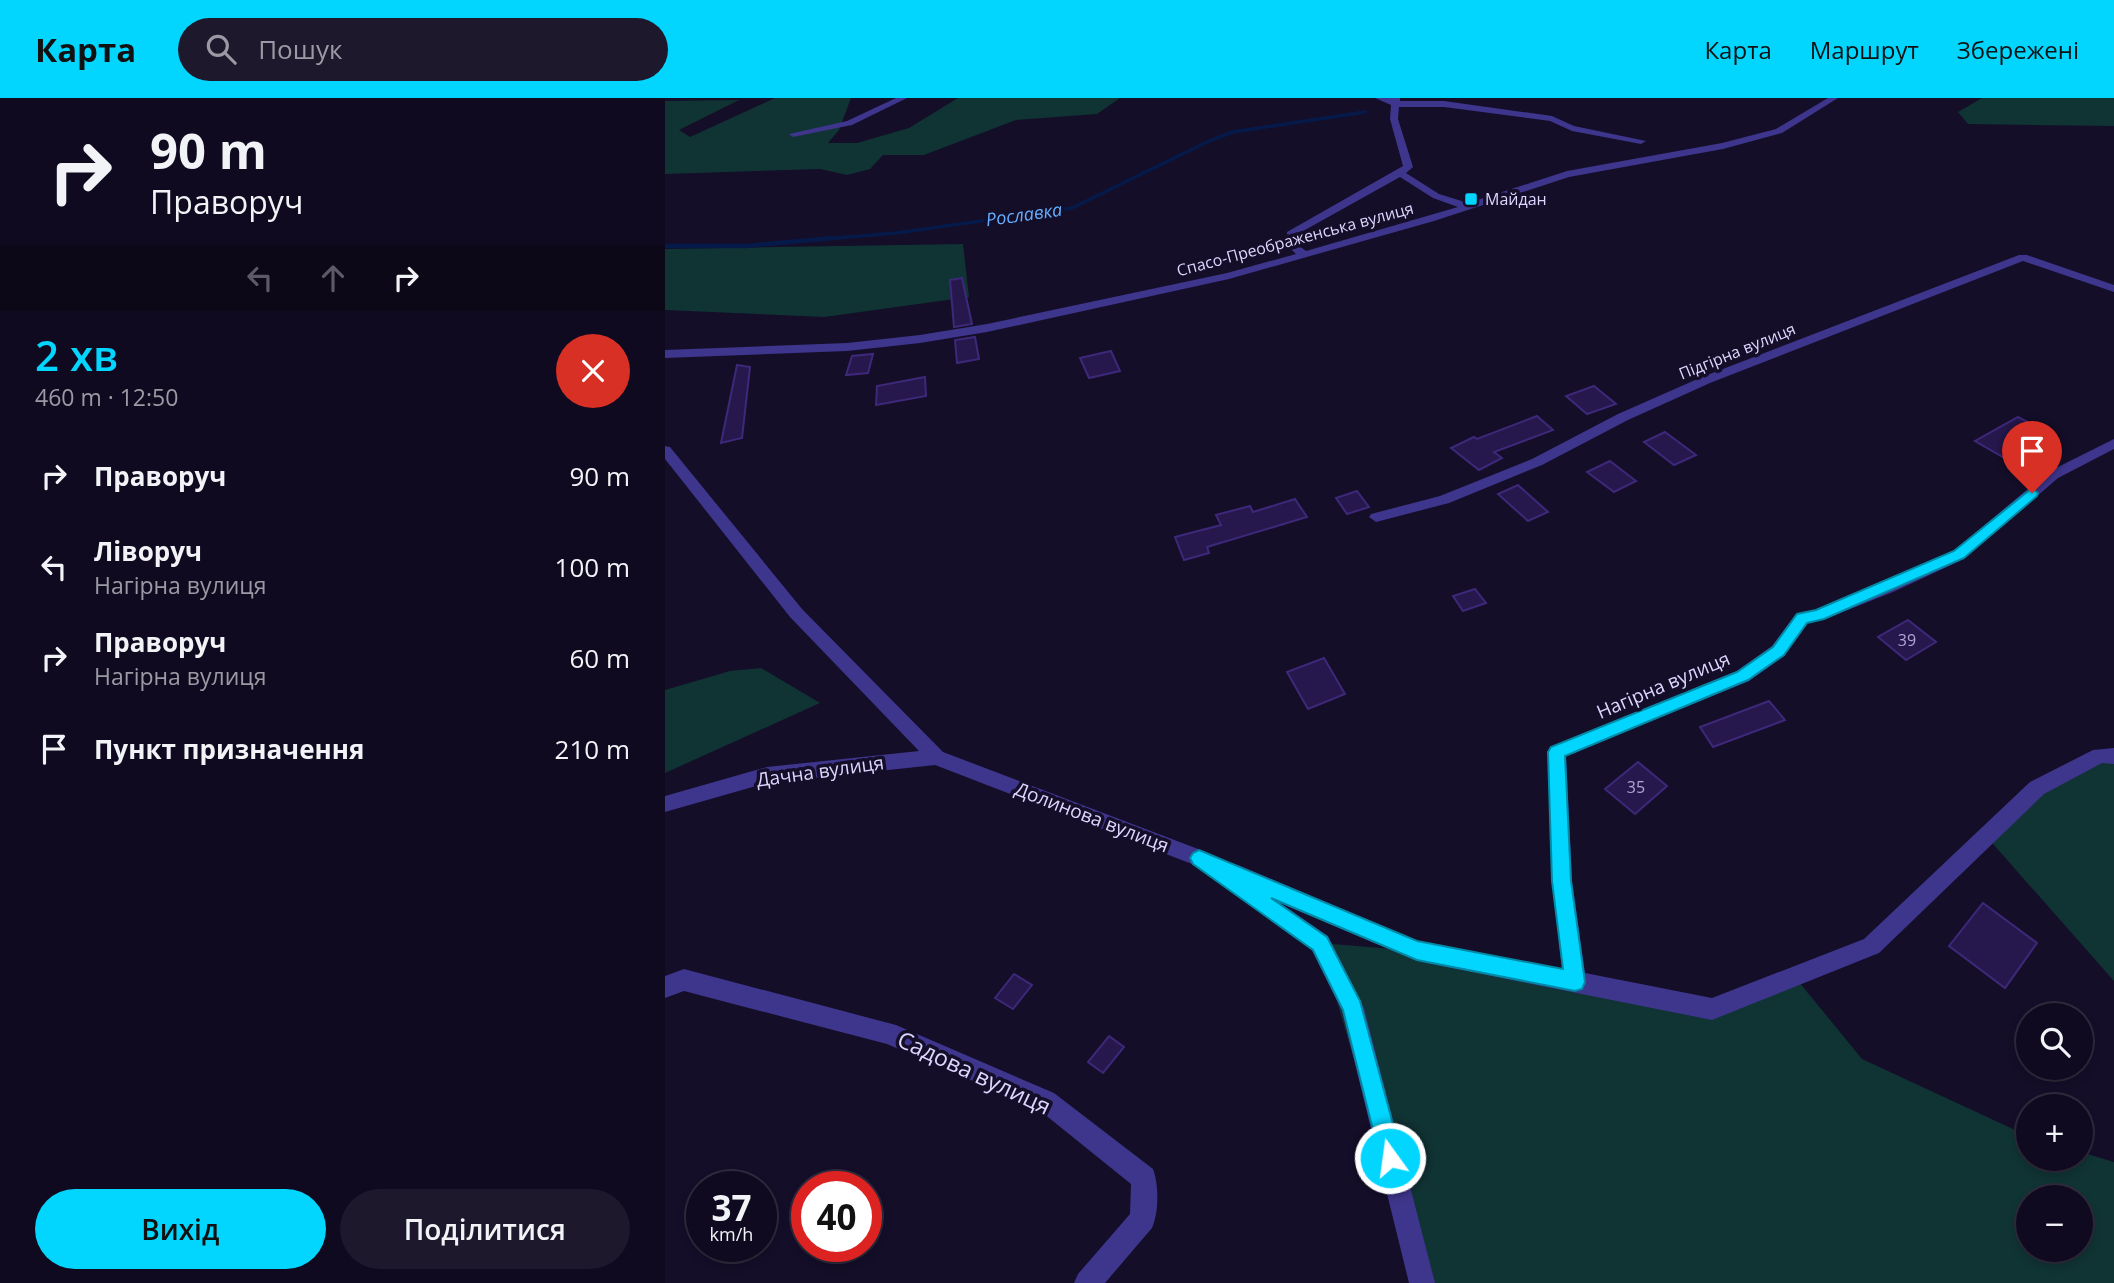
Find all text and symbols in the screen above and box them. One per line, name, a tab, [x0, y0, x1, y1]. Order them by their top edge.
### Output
search box	[178, 18, 668, 81]
text: Карта	[35, 27, 136, 72]
icon: search	[202, 30, 240, 68]
text: Пошук	[258, 31, 342, 67]
text: Карта	[1704, 33, 1772, 66]
text: Маршрут	[1810, 33, 1919, 66]
text: Збережені	[1957, 33, 2079, 66]
text: 90 m	[150, 117, 267, 183]
icon: right	[35, 126, 126, 217]
text: Праворуч	[150, 180, 303, 223]
place label: Майдан	[1485, 188, 1547, 210]
marker: Майдан	[1463, 191, 1479, 207]
water label: Рославка	[984, 197, 1064, 231]
street label: Спасо-Преображенська вулиця	[1174, 197, 1416, 281]
icon: left	[241, 259, 279, 297]
icon: ahead	[314, 259, 352, 297]
icon: right	[387, 259, 425, 297]
street label: Підгірна вулиця	[1675, 318, 1799, 384]
text: 2 хв	[35, 326, 118, 383]
button: close	[556, 334, 630, 408]
text: 460 m · 12:50	[35, 381, 178, 413]
pin	[2002, 421, 2062, 493]
icon: arrive	[2013, 432, 2051, 470]
icon: right	[35, 457, 73, 495]
text: Праворуч	[94, 458, 226, 494]
text: 90 m	[569, 458, 630, 494]
text: Ліворуч	[94, 533, 202, 569]
icon: left	[35, 548, 73, 586]
text: 100 m	[555, 549, 630, 585]
text: Нагірна вулиця	[94, 569, 267, 601]
text: Праворуч	[94, 624, 226, 660]
house number: 39	[1898, 629, 1916, 651]
icon: right	[35, 639, 73, 677]
text: 60 m	[569, 640, 630, 676]
street label: Нагірна вулиця	[1592, 645, 1734, 725]
text: Нагірна вулиця	[94, 660, 267, 692]
icon: arrive	[35, 730, 73, 768]
text: Пункт призначення	[94, 731, 364, 767]
text: 210 m	[555, 731, 630, 767]
street label: Дачна вулиця	[755, 749, 885, 793]
street label: Долинова вулиця	[1011, 776, 1173, 858]
house number: 35	[1627, 776, 1645, 798]
map controls	[2016, 1003, 2093, 1262]
button: search	[2016, 1003, 2093, 1080]
street label: Садова вулиця	[892, 1023, 1056, 1122]
button: +	[2016, 1094, 2093, 1171]
position arrow	[1353, 1121, 1427, 1195]
speed limit sign: 40	[791, 1171, 882, 1262]
text: 37	[711, 1184, 752, 1231]
button: −	[2016, 1185, 2093, 1262]
button: Вихід	[35, 1189, 326, 1269]
button: Поділитися	[340, 1189, 630, 1269]
text: km/h	[710, 1222, 753, 1246]

